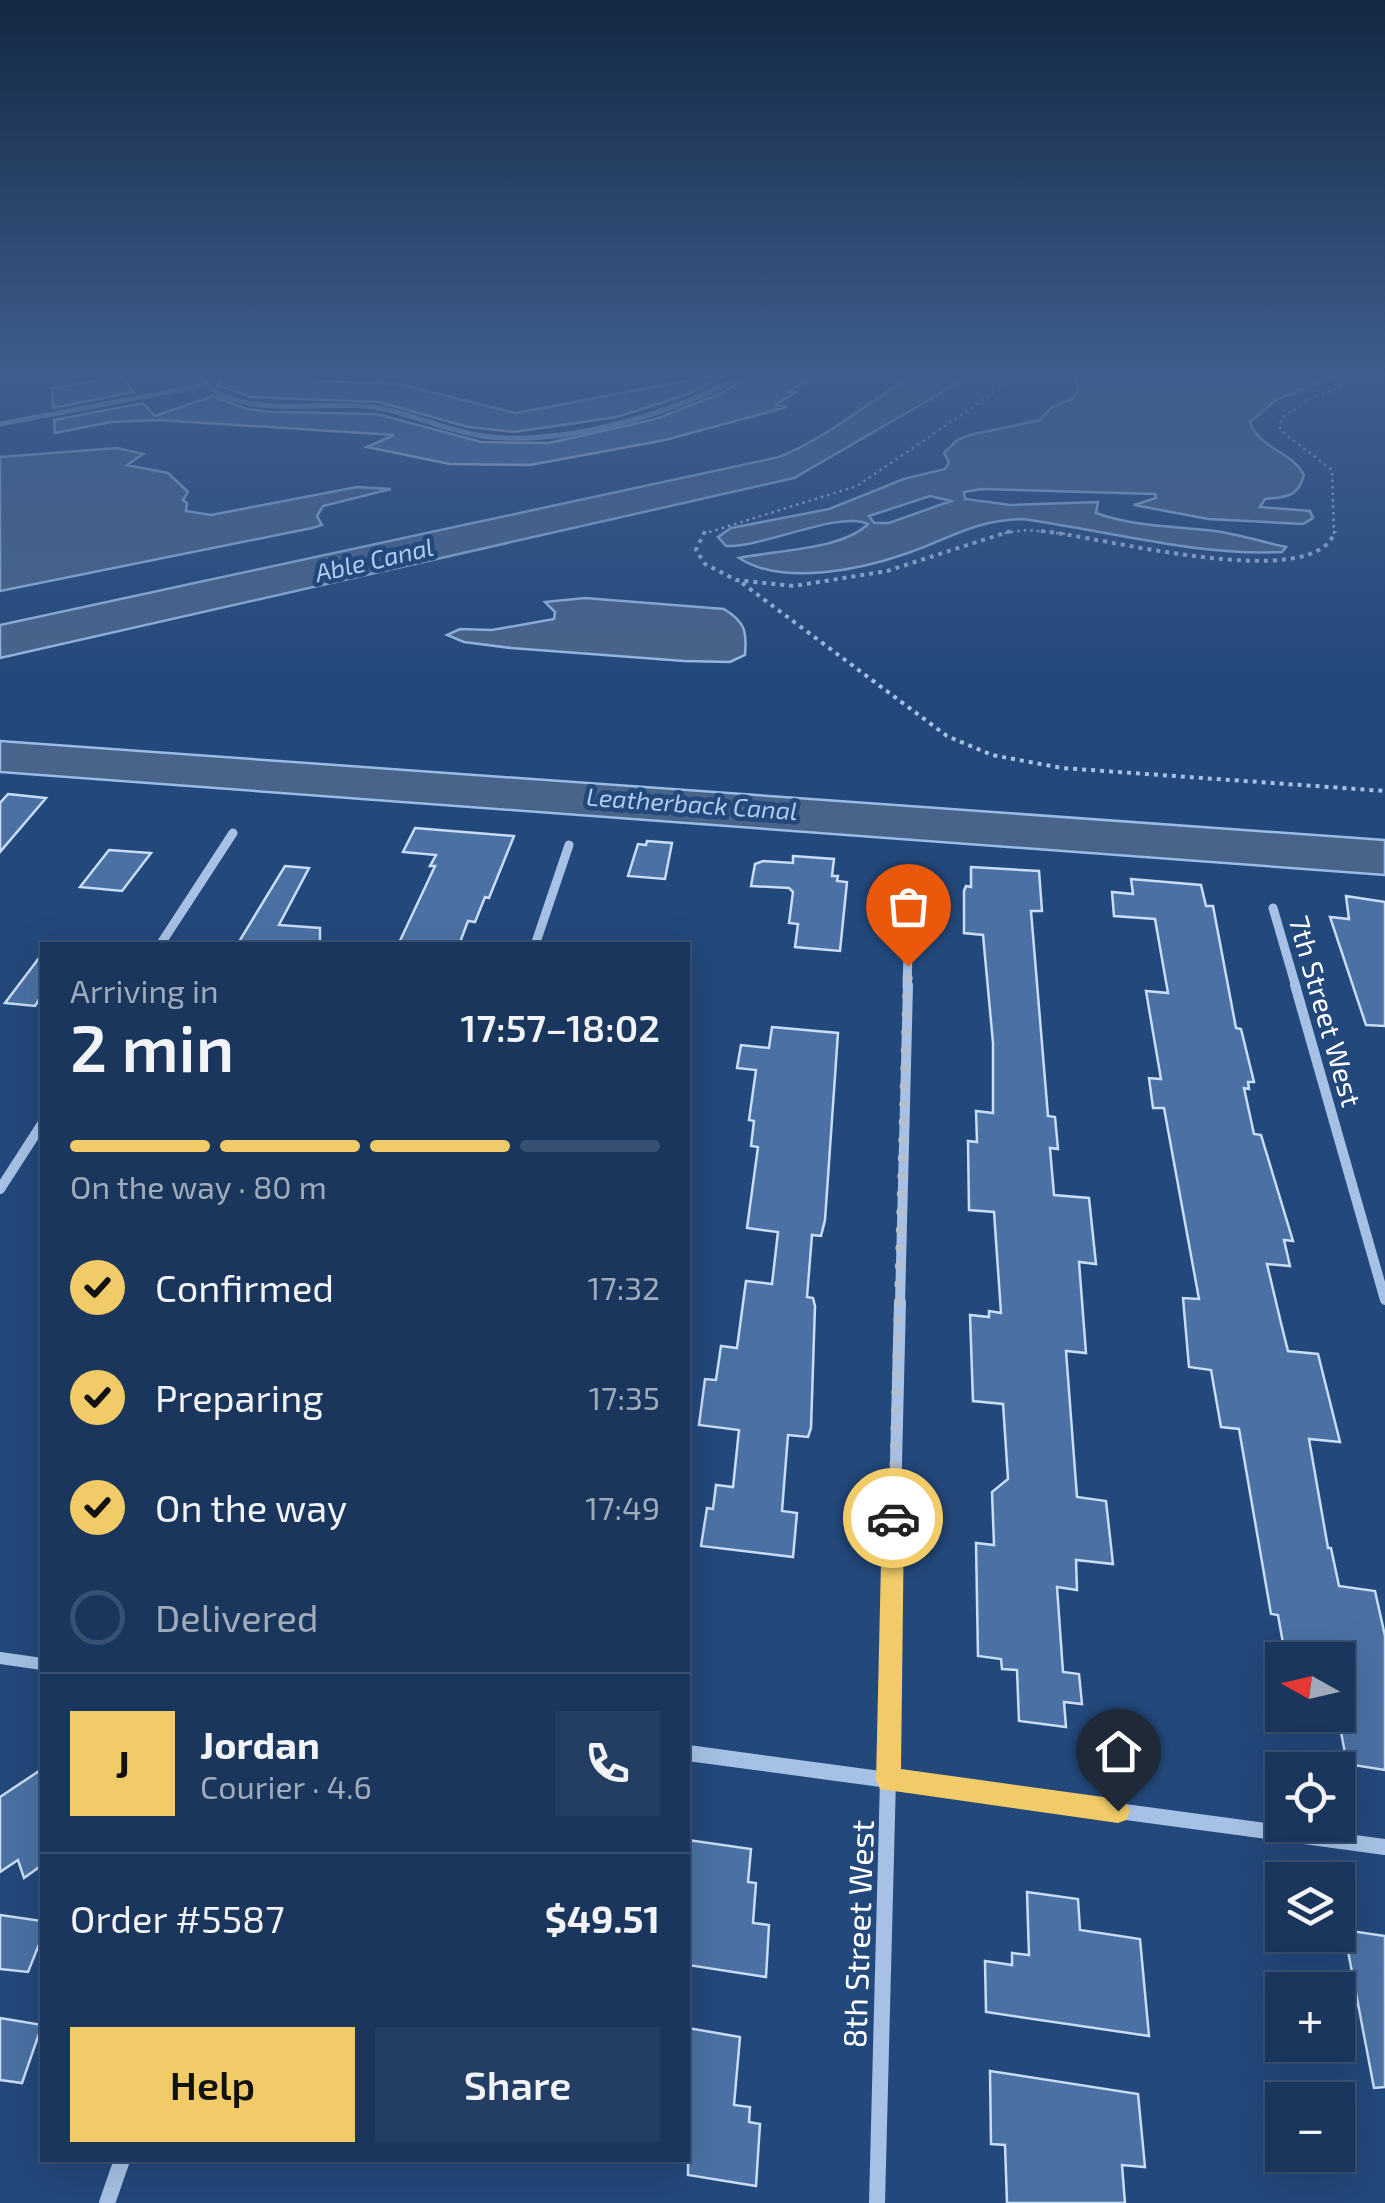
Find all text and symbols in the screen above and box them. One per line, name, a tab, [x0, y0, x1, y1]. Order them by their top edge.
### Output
water label: Able Canal	[311, 531, 436, 587]
water label: Leatherback Canal	[586, 781, 798, 825]
pin	[866, 864, 951, 967]
icon: bag	[881, 879, 936, 934]
street label: 7th Street West	[1282, 912, 1370, 1110]
text: Arriving in	[70, 971, 219, 1009]
text: 17:57–18:02	[461, 1004, 660, 1050]
text: 2 min	[70, 1007, 234, 1085]
text: On the way · 80 m	[70, 1167, 327, 1205]
icon: check	[70, 1260, 125, 1315]
text: Confirmed	[155, 1264, 334, 1310]
text: 17:32	[588, 1268, 660, 1306]
icon: check	[70, 1370, 125, 1425]
text: Preparing	[155, 1374, 323, 1420]
text: 17:35	[588, 1378, 660, 1416]
courier	[843, 1468, 943, 1568]
icon: check	[70, 1480, 125, 1535]
text: On the way	[155, 1484, 347, 1530]
text: 17:49	[585, 1488, 660, 1526]
icon: car	[866, 1491, 921, 1546]
text: Delivered	[155, 1594, 319, 1640]
north arrow	[1265, 1642, 1355, 1732]
map controls	[1265, 1642, 1355, 2172]
pin	[1076, 1709, 1161, 1812]
button: phone	[555, 1711, 660, 1816]
text: Jordan	[200, 1721, 320, 1767]
icon: home	[1091, 1724, 1146, 1779]
text: J	[115, 1740, 130, 1786]
button: locate	[1265, 1752, 1355, 1842]
text: Courier · 4.6	[200, 1767, 372, 1805]
street label: 8th Street West	[834, 1819, 880, 2049]
button: layers	[1265, 1862, 1355, 1952]
text: Order #5587	[70, 1895, 285, 1941]
text: $49.51	[545, 1895, 660, 1941]
button: +	[1265, 1972, 1355, 2062]
button: Help	[70, 2027, 355, 2142]
button: Share	[375, 2027, 660, 2142]
button: −	[1265, 2082, 1355, 2172]

